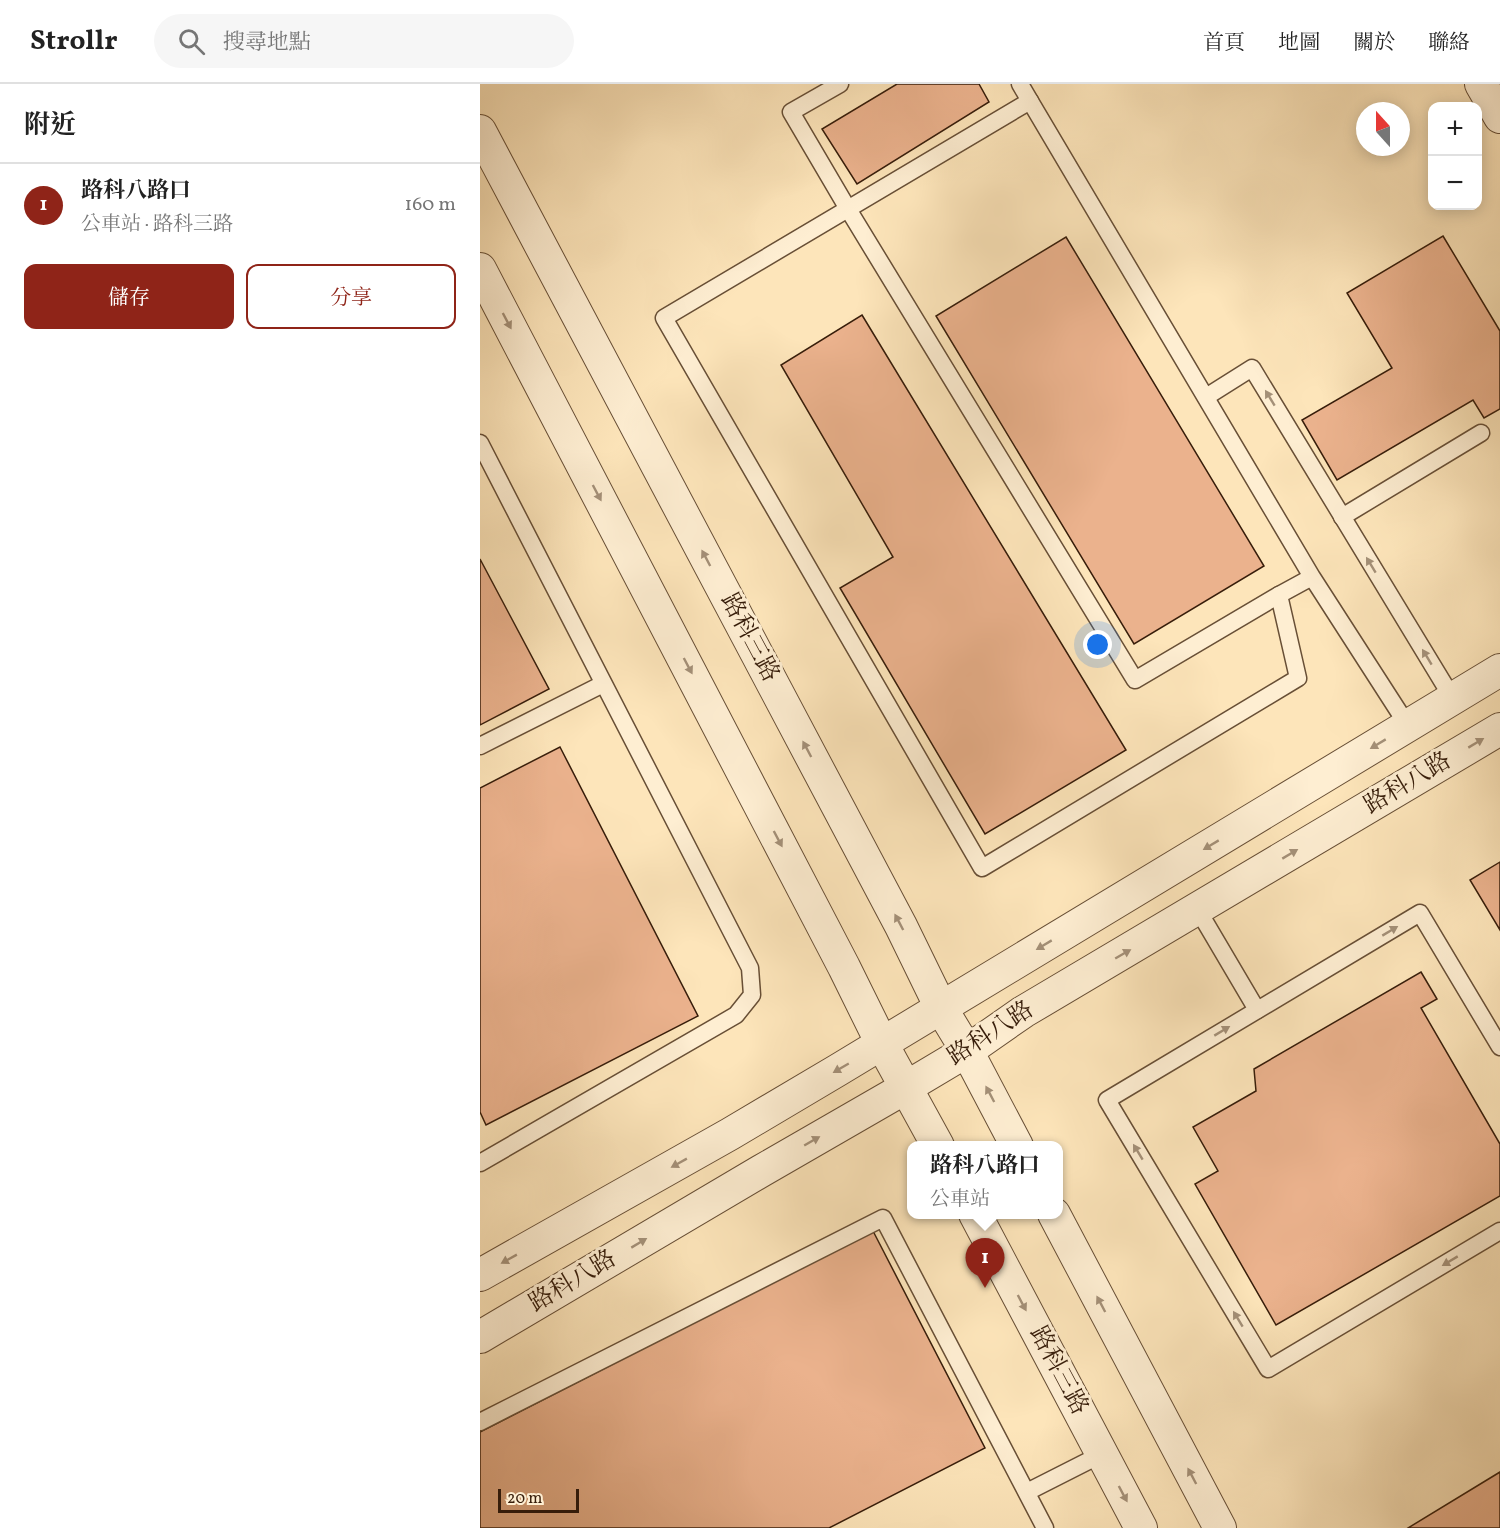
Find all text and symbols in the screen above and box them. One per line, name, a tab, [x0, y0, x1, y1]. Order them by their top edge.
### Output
search box	[154, 14, 574, 68]
text: Strollr	[30, 22, 118, 61]
icon: search	[175, 25, 208, 58]
text: 搜尋地點	[223, 28, 311, 59]
text: 首頁	[1203, 29, 1245, 58]
text: 地圖	[1278, 29, 1320, 58]
text: 關於	[1353, 29, 1395, 58]
text: 聯絡	[1428, 29, 1470, 58]
north arrow	[1356, 102, 1410, 156]
map controls	[1428, 102, 1482, 210]
button: +	[1428, 102, 1482, 156]
text: 附近	[24, 108, 76, 144]
button: −	[1428, 156, 1482, 210]
text: 路科八路口	[81, 176, 191, 207]
text: 1	[39, 191, 48, 219]
text: 160 m	[404, 191, 456, 219]
text: 公車站 · 路科三路	[81, 211, 233, 239]
button: 儲存	[24, 264, 234, 329]
button: 分享	[246, 264, 456, 329]
one-way arrow	[502, 312, 512, 329]
one-way arrow	[1264, 390, 1275, 406]
one-way arrow	[592, 485, 602, 502]
one-way arrow	[701, 550, 711, 567]
one-way arrow	[1366, 556, 1376, 573]
street label: 路科三路	[711, 588, 787, 688]
your location	[1083, 630, 1112, 659]
one-way arrow	[1422, 648, 1432, 665]
one-way arrow	[683, 658, 692, 675]
one-way arrow	[1370, 738, 1386, 749]
one-way arrow	[1468, 738, 1484, 749]
one-way arrow	[802, 741, 812, 758]
street label: 路科八路	[1358, 745, 1458, 823]
one-way arrow	[773, 831, 783, 848]
one-way arrow	[1203, 839, 1219, 850]
one-way arrow	[1282, 849, 1298, 860]
one-way arrow	[894, 913, 904, 930]
one-way arrow	[1382, 926, 1399, 936]
one-way arrow	[1036, 940, 1052, 951]
one-way arrow	[1115, 949, 1132, 959]
street label: 路科八路	[941, 994, 1041, 1074]
one-way arrow	[1214, 1025, 1230, 1036]
one-way arrow	[832, 1063, 849, 1073]
one-way arrow	[985, 1085, 995, 1102]
one-way arrow	[804, 1136, 820, 1147]
popup	[907, 1141, 1063, 1219]
one-way arrow	[1133, 1144, 1144, 1160]
text: 路科八路口	[930, 1151, 1040, 1182]
one-way arrow	[670, 1158, 687, 1168]
text: 公車站	[930, 1186, 990, 1214]
one-way arrow	[631, 1238, 648, 1248]
pin: 1	[966, 1238, 1004, 1288]
street label: 路科八路	[523, 1243, 623, 1321]
one-way arrow	[500, 1254, 517, 1264]
one-way arrow	[1441, 1256, 1458, 1266]
one-way arrow	[1017, 1295, 1027, 1312]
one-way arrow	[1096, 1295, 1106, 1312]
one-way arrow	[1233, 1311, 1244, 1327]
street label: 路科三路	[1020, 1321, 1096, 1421]
one-way arrow	[1187, 1468, 1197, 1485]
scale bar	[498, 1486, 579, 1514]
one-way arrow	[1118, 1486, 1128, 1503]
text: 20 m	[507, 1488, 542, 1510]

